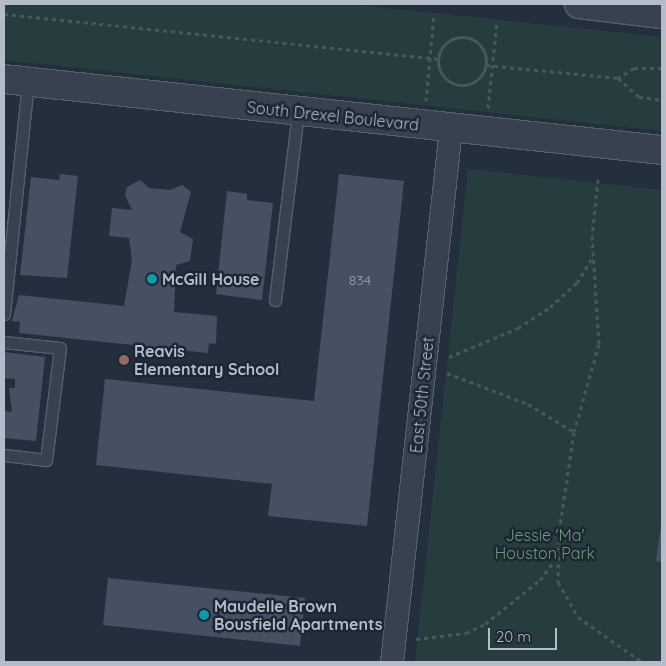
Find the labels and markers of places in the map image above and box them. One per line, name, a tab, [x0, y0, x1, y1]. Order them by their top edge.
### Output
place label: McGill House	[162, 269, 259, 289]
marker: McGill House	[146, 273, 158, 285]
place label: Reavis Elementary School	[134, 341, 279, 379]
marker: Reavis Elementary School	[118, 354, 130, 366]
place label: Maudelle Brown Bousfield Apartments	[214, 596, 383, 634]
marker: Maudelle Brown Bousfield Apartments	[198, 609, 210, 621]

